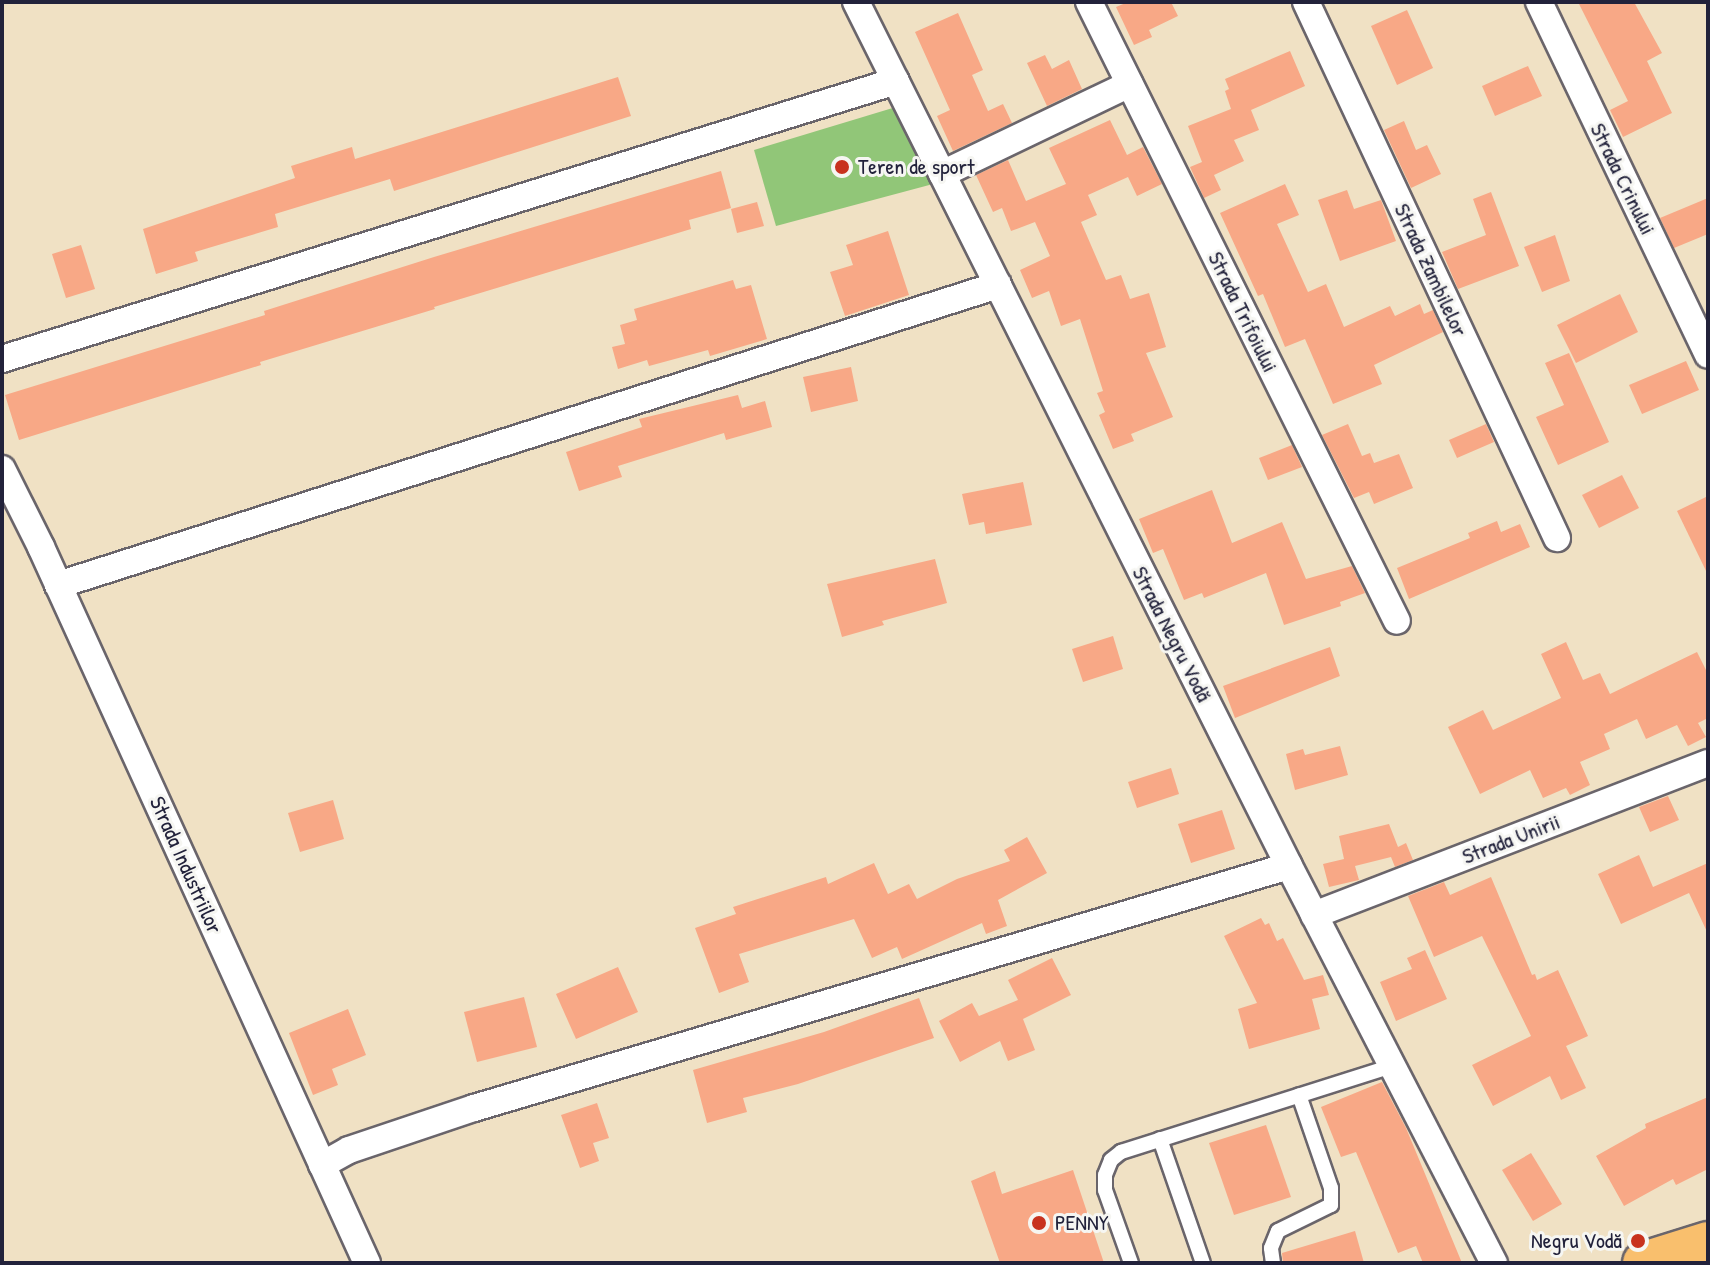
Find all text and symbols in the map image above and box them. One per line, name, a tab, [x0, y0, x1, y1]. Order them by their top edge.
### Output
street label: Strada Crinului	[1585, 119, 1661, 239]
place label: Teren de sport	[858, 154, 974, 180]
marker: Teren de sport	[833, 158, 851, 176]
street label: Strada Zambilelor	[1389, 199, 1473, 341]
street label: Strada Trifoiului	[1202, 247, 1284, 377]
street label: Strada Negru Vodă	[1127, 562, 1217, 706]
street label: Strada Industriilor	[144, 792, 228, 938]
street label: Strada Unirii	[1459, 808, 1563, 870]
place label: PENNY	[1055, 1210, 1108, 1236]
marker: PENNY	[1030, 1214, 1048, 1232]
place label: Negru Vodă	[1531, 1228, 1622, 1254]
marker: Negru Vodă	[1629, 1232, 1647, 1250]

